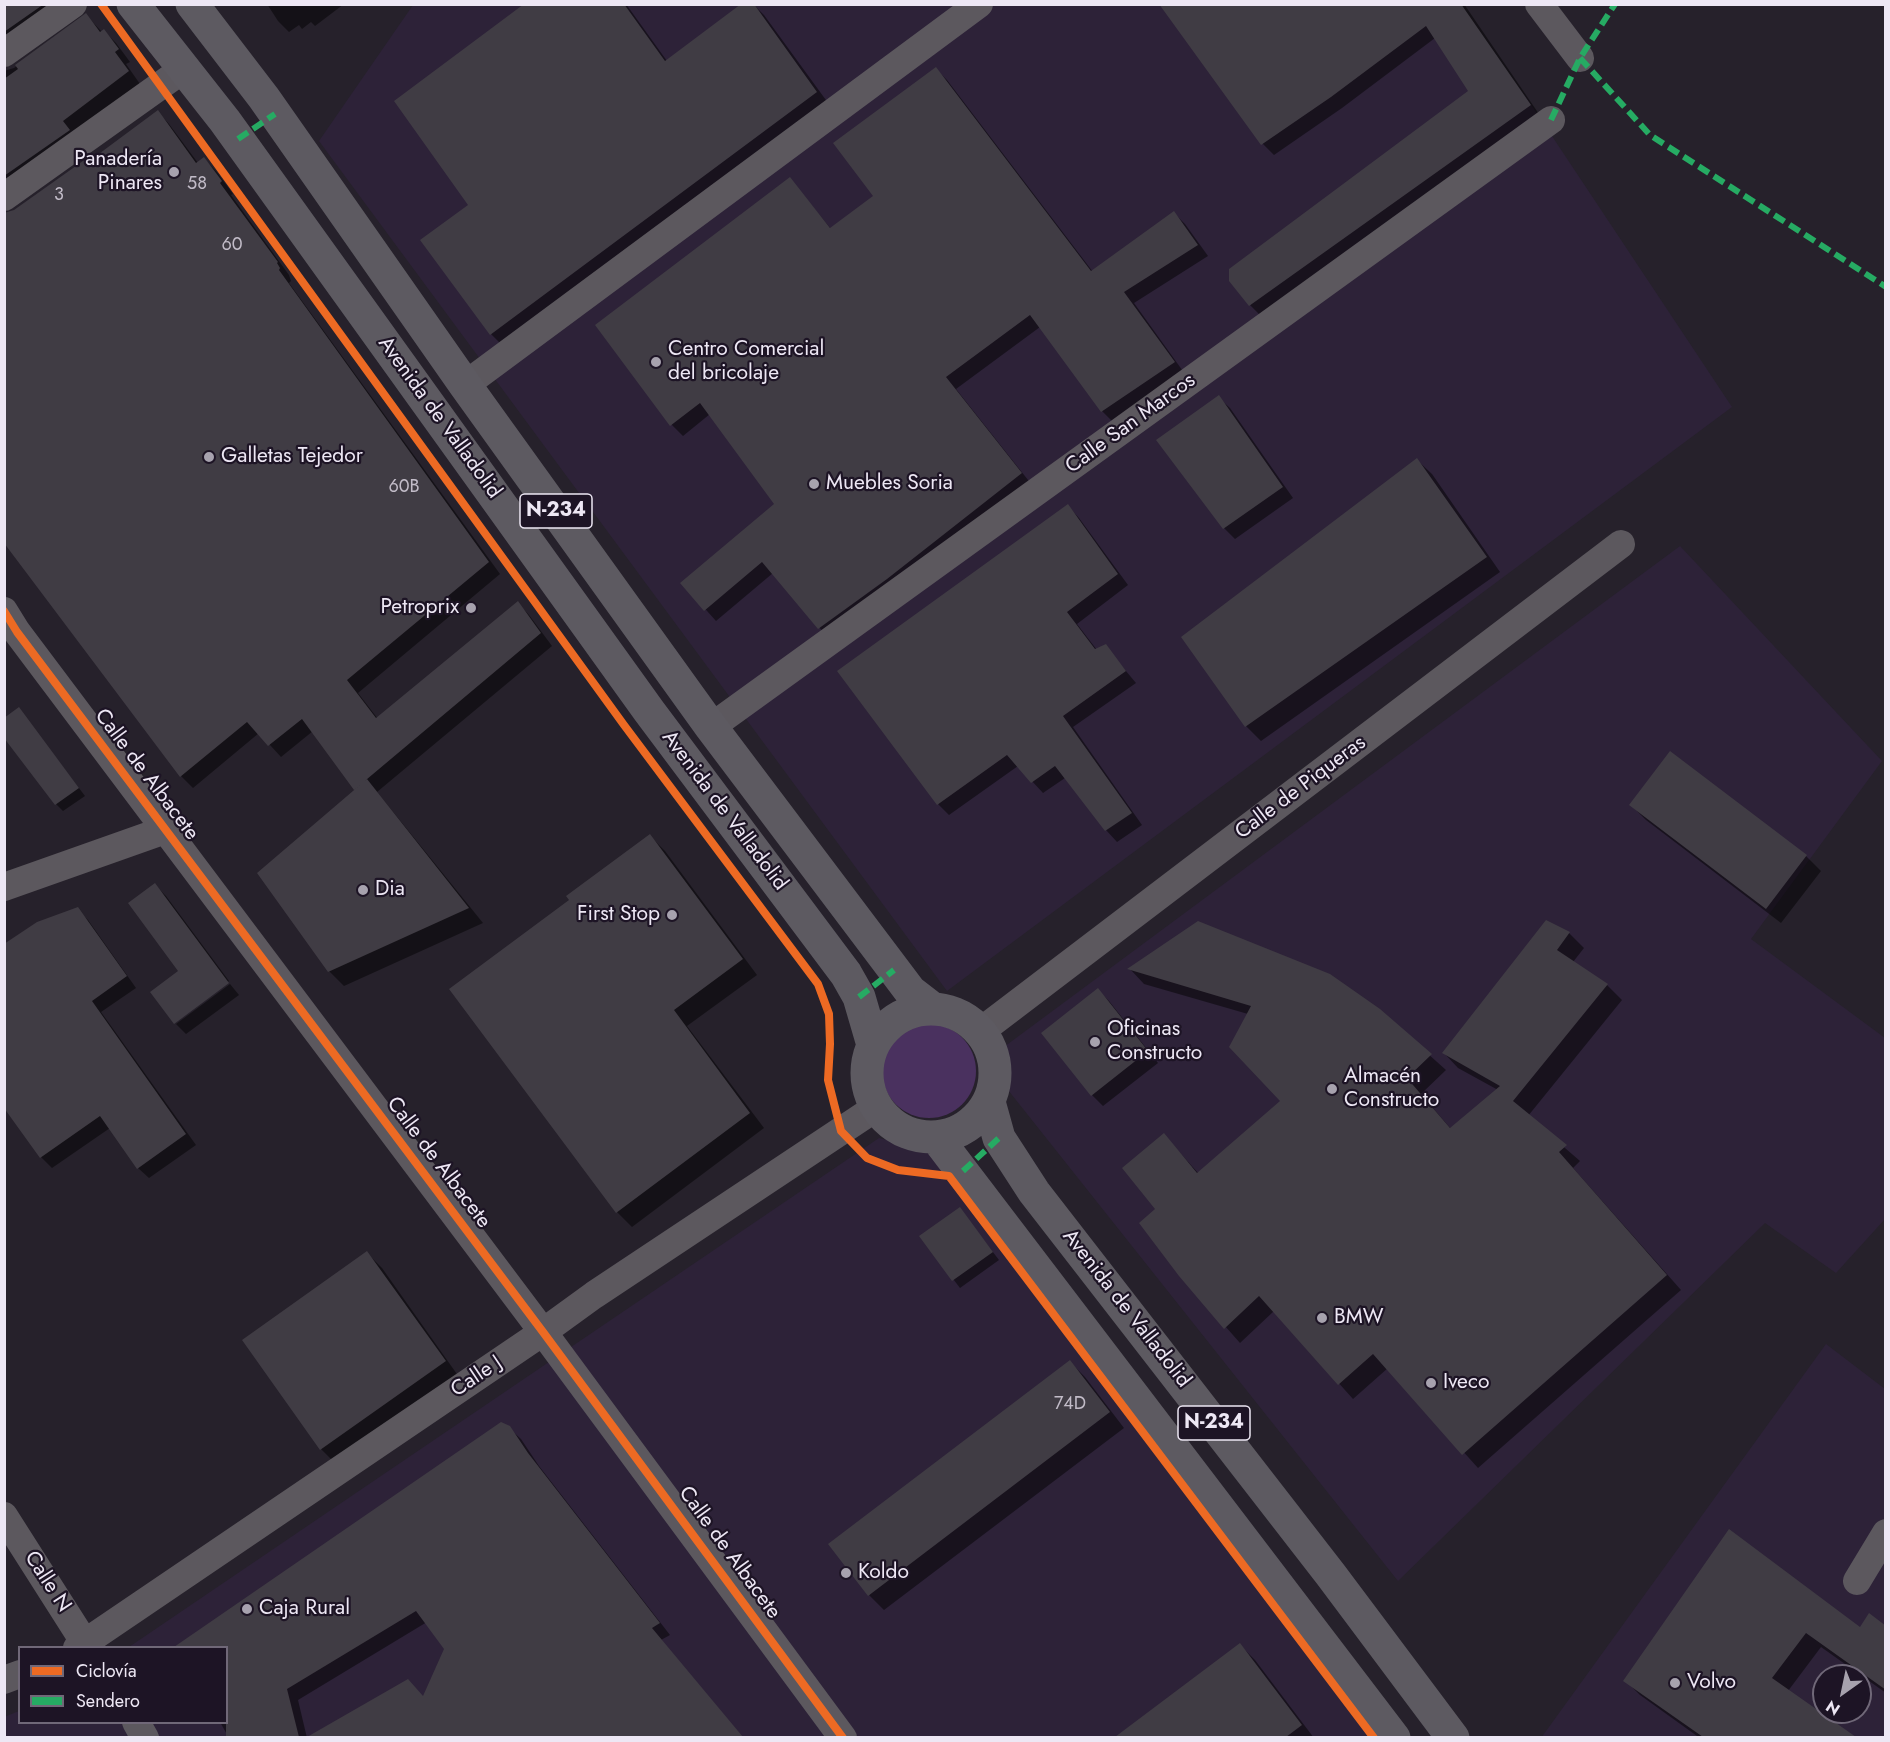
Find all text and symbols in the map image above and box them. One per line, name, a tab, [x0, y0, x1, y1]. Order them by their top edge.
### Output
place label: Panadería Pinares	[74, 147, 162, 197]
marker: Panadería Pinares	[167, 165, 181, 179]
house number: 58	[187, 174, 207, 196]
house number: 3	[54, 185, 64, 207]
house number: 60	[221, 235, 243, 257]
street label: Avenida de Valladolid	[372, 332, 506, 504]
place label: Centro Comercial del bricolaje	[668, 337, 824, 387]
marker: Centro Comercial del bricolaje	[649, 355, 663, 369]
street label: Calle San Marcos	[1061, 368, 1201, 480]
place label: Galletas Tejedor	[221, 444, 363, 470]
marker: Galletas Tejedor	[202, 450, 216, 464]
place label: Muebles Soria	[826, 471, 953, 497]
house number: 60B	[388, 477, 420, 499]
marker: Muebles Soria	[807, 477, 821, 491]
road number: N-234	[520, 494, 592, 528]
place label: Petroprix	[380, 595, 459, 621]
marker: Petroprix	[464, 601, 478, 615]
street label: Calle de Albacete	[88, 704, 204, 846]
street label: Avenida de Valladolid	[656, 726, 792, 896]
street label: Calle de Piqueras	[1231, 731, 1371, 845]
place label: Dia	[375, 877, 405, 903]
marker: Dia	[356, 883, 370, 897]
place label: First Stop	[577, 902, 660, 928]
marker: First Stop	[665, 908, 679, 922]
place label: Oficinas Constructo	[1107, 1017, 1202, 1067]
marker: Oficinas Constructo	[1088, 1035, 1102, 1049]
place label: Almacén Constructo	[1344, 1064, 1439, 1114]
marker: Almacén Constructo	[1325, 1082, 1339, 1096]
street label: Calle de Albacete	[380, 1092, 496, 1234]
street label: Avenida de Valladolid	[1056, 1225, 1196, 1393]
place label: BMW	[1334, 1305, 1384, 1331]
marker: BMW	[1315, 1311, 1329, 1325]
street label: Calle J	[447, 1351, 507, 1403]
place label: Iveco	[1443, 1370, 1489, 1396]
marker: Iveco	[1424, 1376, 1438, 1390]
house number: 74D	[1054, 1394, 1086, 1416]
road number: N-234	[1178, 1406, 1250, 1440]
street label: Calle de Albacete	[672, 1482, 786, 1624]
street label: Calle N	[18, 1547, 76, 1617]
place label: Koldo	[858, 1560, 909, 1586]
marker: Koldo	[839, 1566, 853, 1580]
place label: Caja Rural	[259, 1596, 350, 1622]
marker: Caja Rural	[240, 1602, 254, 1616]
legend	[18, 1646, 228, 1724]
text: Ciclovía	[76, 1658, 137, 1684]
north arrow	[1812, 1664, 1872, 1724]
place label: Volvo	[1687, 1670, 1736, 1696]
marker: Volvo	[1668, 1676, 1682, 1690]
text: Sendero	[76, 1688, 140, 1714]
text: N	[1821, 1695, 1845, 1721]

